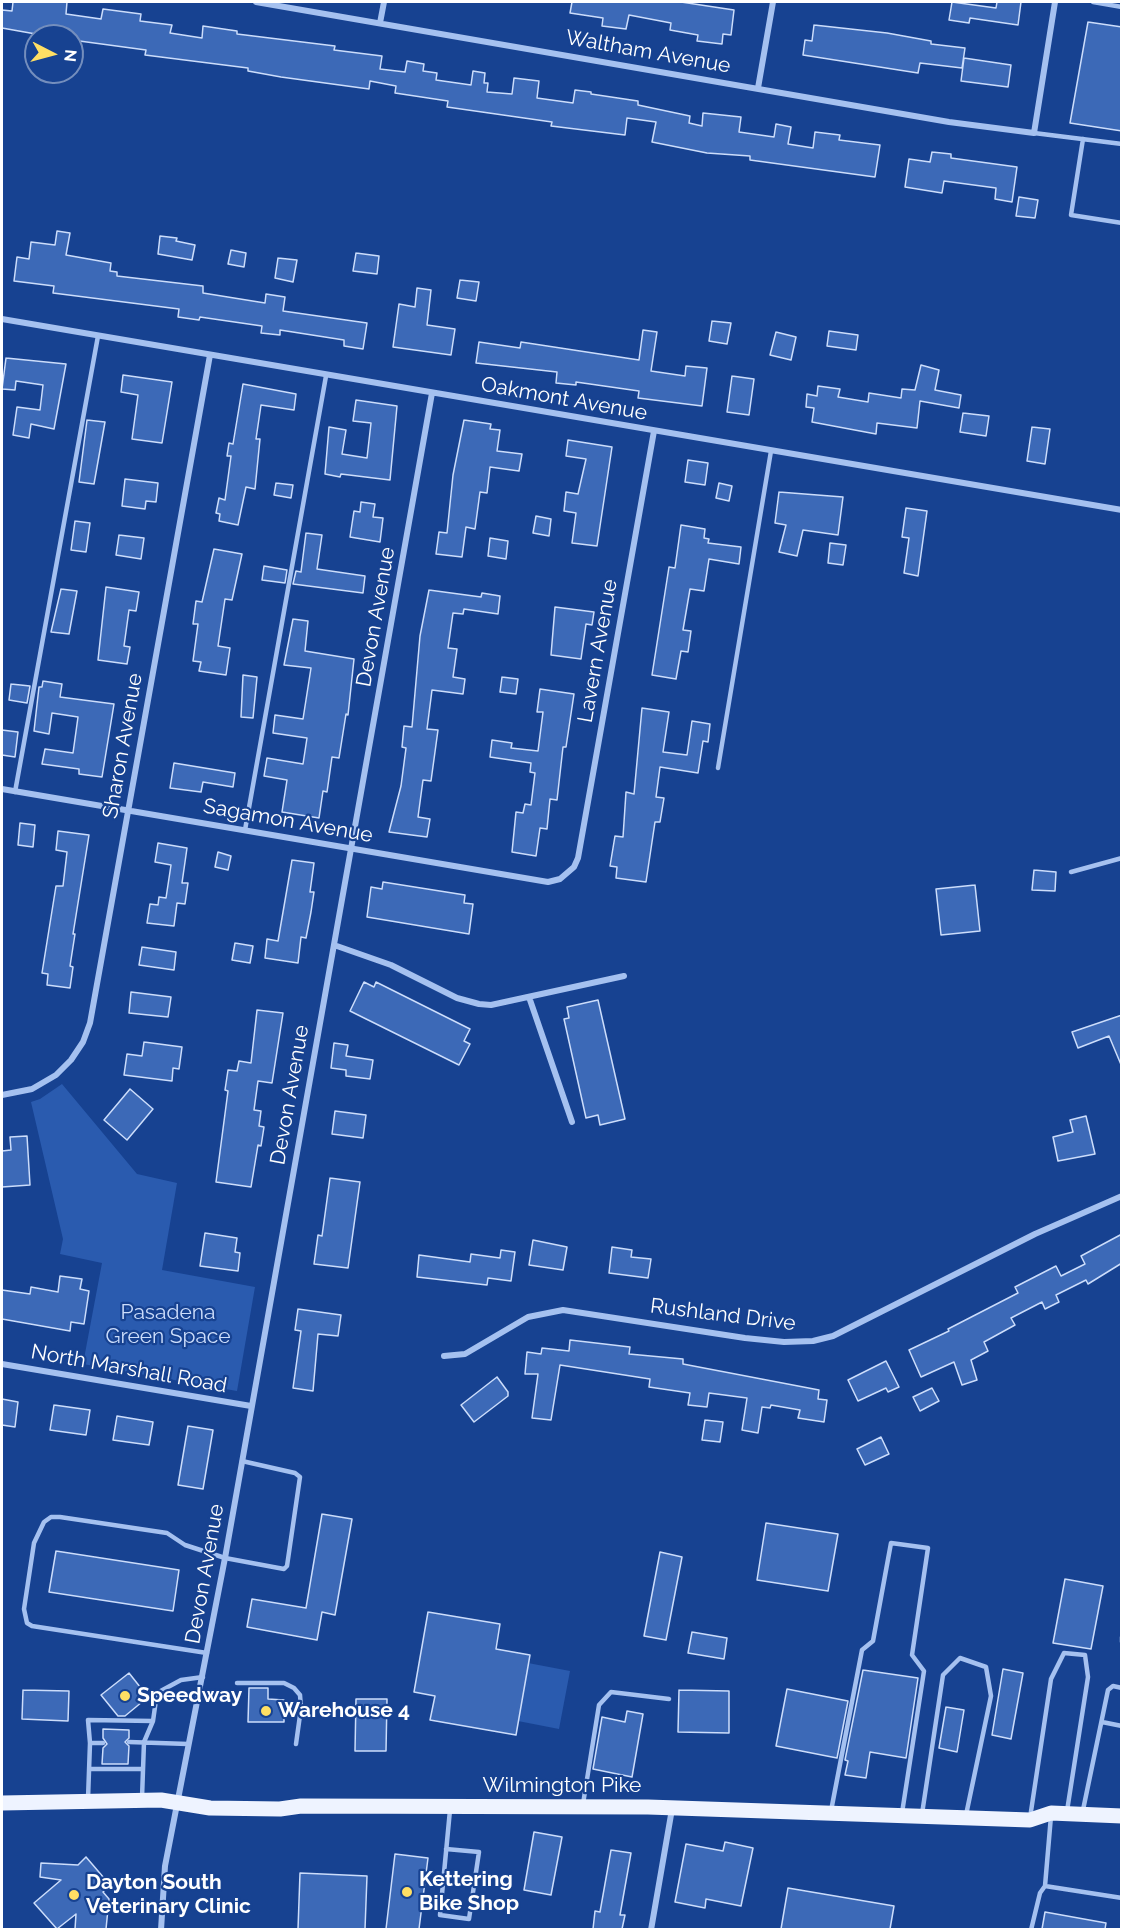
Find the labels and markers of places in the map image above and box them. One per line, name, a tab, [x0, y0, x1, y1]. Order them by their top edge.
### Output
place label: Speedway	[137, 1683, 242, 1709]
marker: Speedway	[118, 1689, 132, 1703]
place label: Warehouse 4	[278, 1698, 410, 1724]
marker: Warehouse 4	[259, 1704, 273, 1718]
place label: Kettering Bike Shop	[419, 1867, 519, 1917]
place label: Dayton South Veterinary Clinic	[86, 1870, 251, 1920]
marker: Kettering Bike Shop	[400, 1885, 414, 1899]
marker: Dayton South Veterinary Clinic	[67, 1888, 81, 1902]

